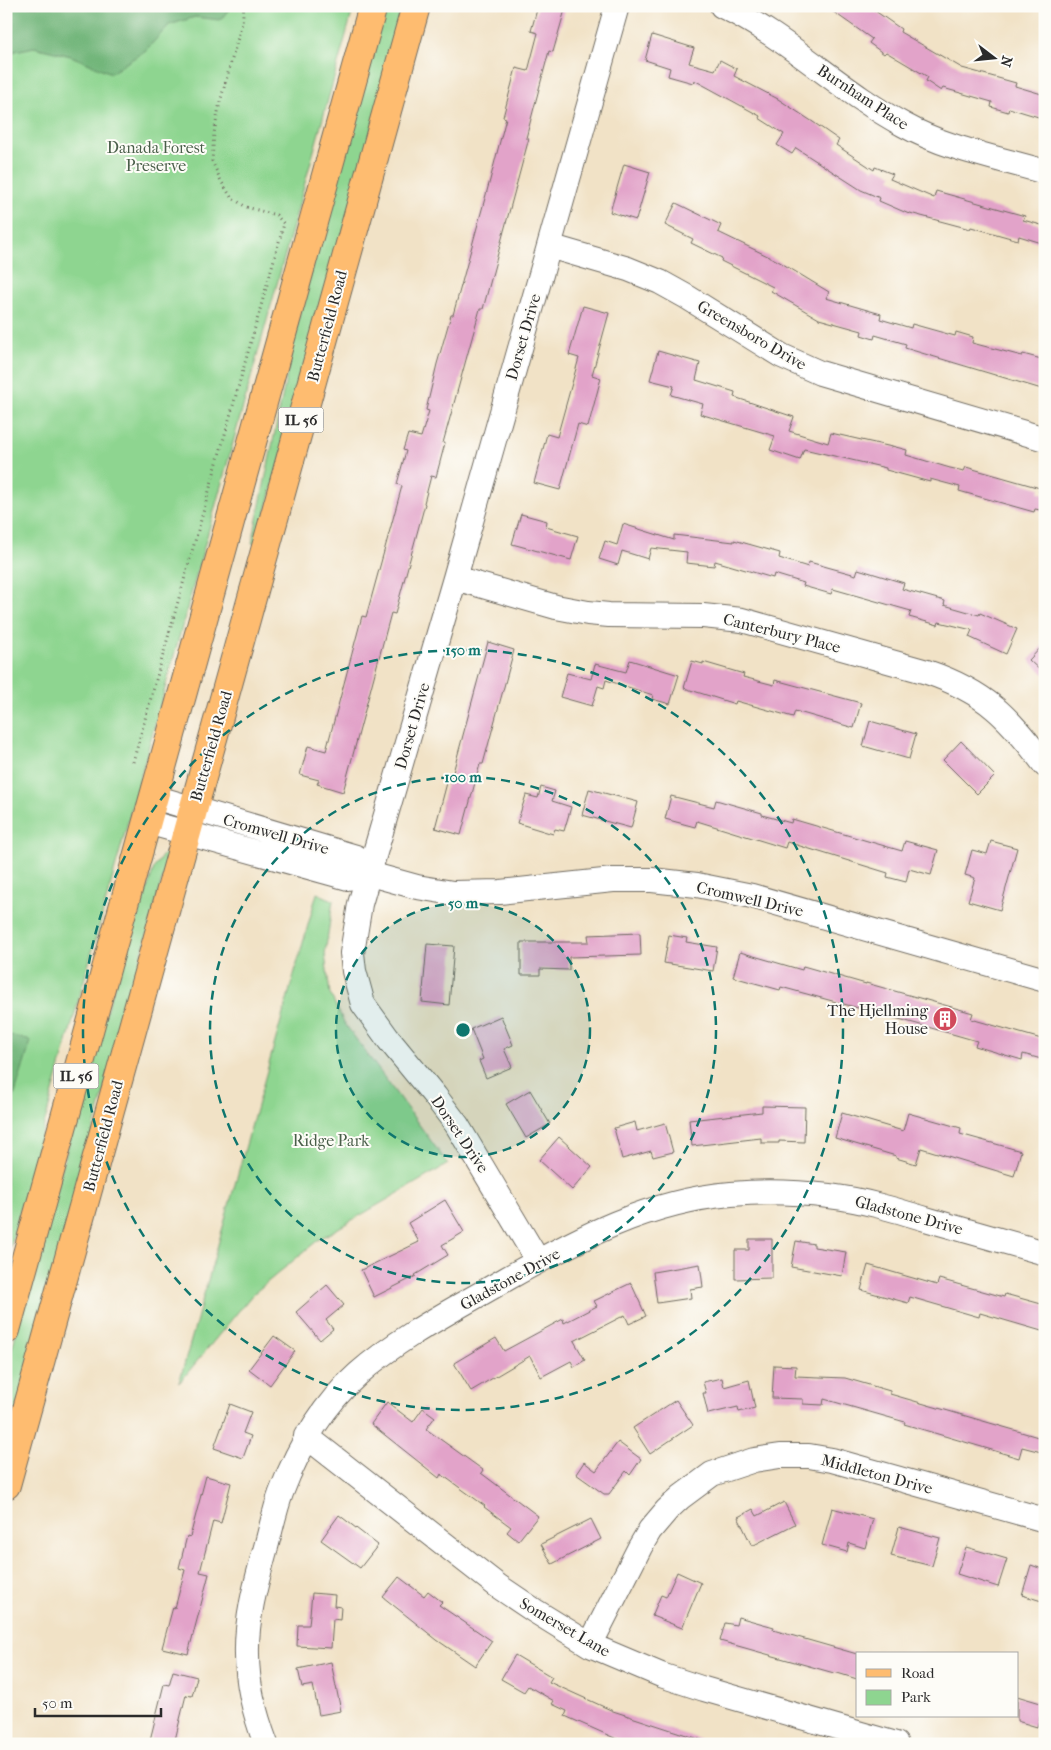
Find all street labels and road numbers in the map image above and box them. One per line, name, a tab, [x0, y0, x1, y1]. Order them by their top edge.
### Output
street label: Burnham Place	[814, 60, 912, 134]
street label: Butterfield Road	[303, 268, 351, 384]
street label: Dorset Drive	[502, 291, 544, 382]
street label: Greensboro Drive	[694, 296, 810, 374]
road number: IL 56	[278, 408, 324, 432]
street label: Canterbury Place	[721, 609, 843, 657]
street label: Dorset Drive	[391, 680, 433, 771]
street label: Butterfield Road	[186, 688, 236, 804]
street label: Cromwell Drive	[221, 810, 331, 858]
street label: Cromwell Drive	[695, 877, 805, 921]
road number: IL 56	[54, 1064, 98, 1088]
street label: Butterfield Road	[79, 1078, 127, 1194]
street label: Dorset Drive	[427, 1092, 493, 1176]
street label: Gladstone Drive	[853, 1191, 965, 1239]
street label: Gladstone Drive	[457, 1244, 563, 1314]
street label: Middleton Drive	[819, 1450, 935, 1498]
street label: Somerset Lane	[516, 1593, 614, 1661]

